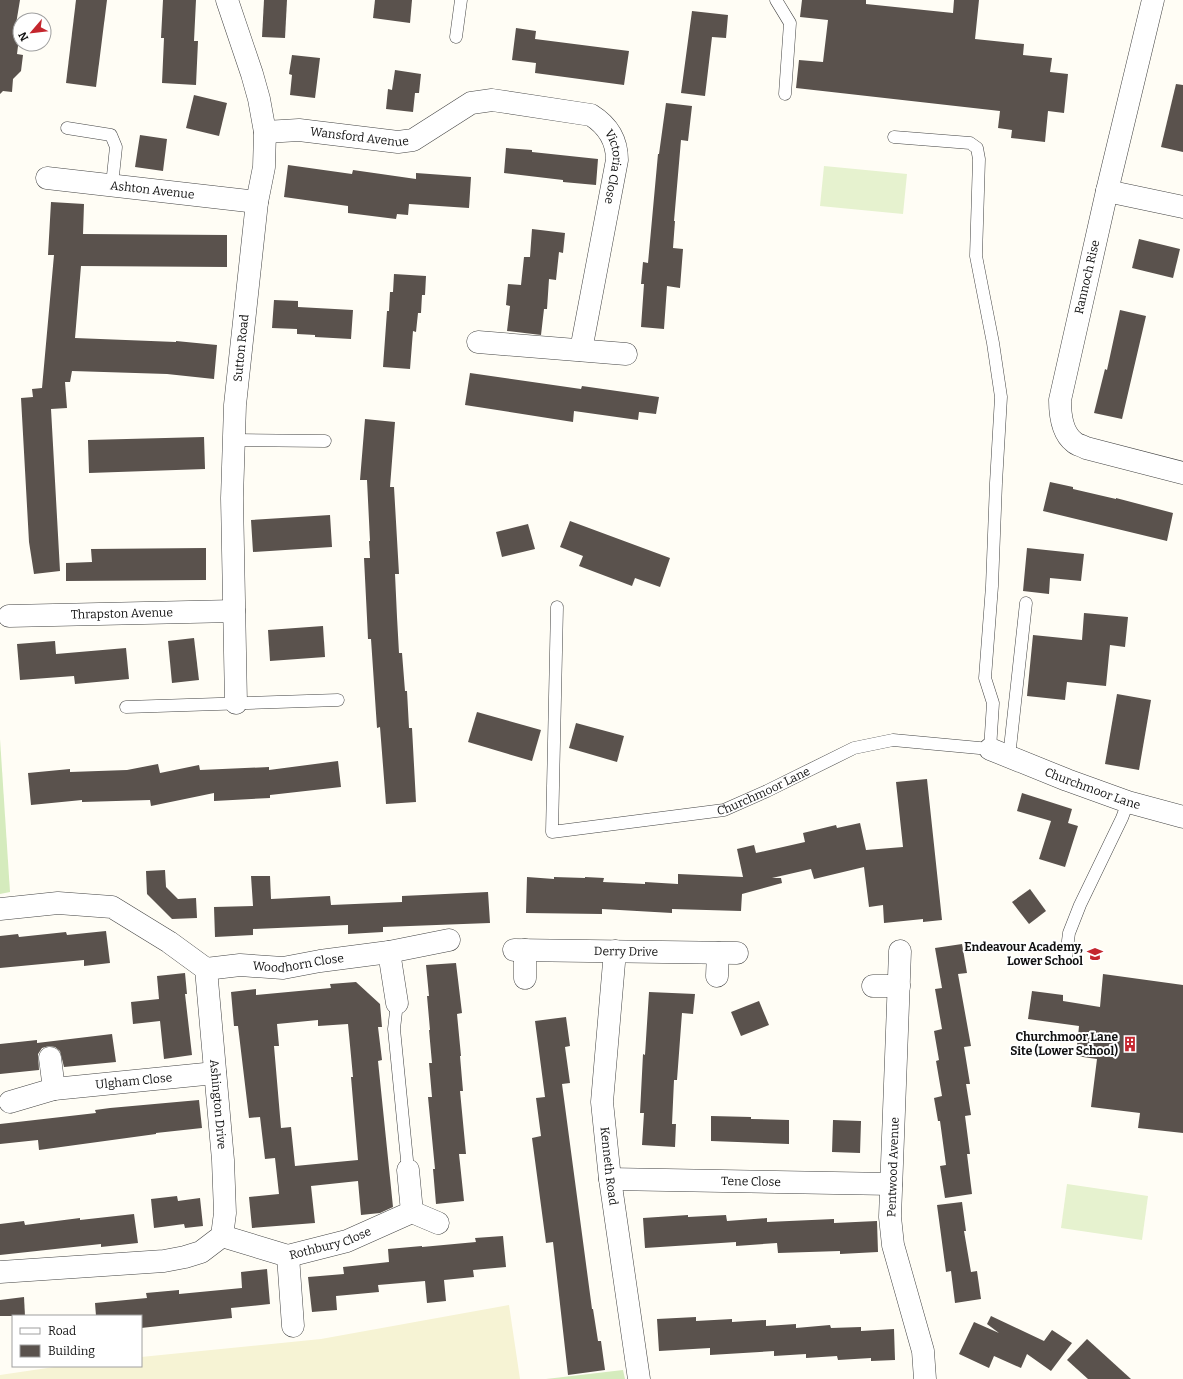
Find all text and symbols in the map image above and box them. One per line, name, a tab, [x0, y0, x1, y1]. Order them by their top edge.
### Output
north arrow	[12, 12, 52, 52]
text: N	[16, 29, 31, 43]
street label: Wansford Avenue	[310, 124, 410, 149]
street label: Victoria Close	[602, 127, 624, 205]
street label: Ashton Avenue	[109, 178, 195, 202]
street label: Rannoch Rise	[1072, 239, 1102, 315]
street label: Sutton Road	[230, 313, 252, 383]
street label: Thrapston Avenue	[71, 605, 173, 622]
street label: Churchmoor Lane	[716, 764, 812, 818]
street label: Churchmoor Lane	[1043, 765, 1142, 812]
place label: Endeavour Academy, Lower School	[964, 940, 1083, 968]
street label: Derry Drive	[594, 944, 658, 959]
school or university icon: Endeavour Academy, Lower School	[1086, 945, 1104, 963]
street label: Woodhorn Close	[252, 951, 345, 975]
place label: Churchmoor Lane Site (Lower School)	[1010, 1030, 1118, 1058]
building icon: Churchmoor Lane Site (Lower School)	[1121, 1035, 1139, 1053]
street label: Ashington Drive	[207, 1059, 229, 1150]
street label: Ulgham Close	[95, 1070, 173, 1092]
street label: Pentwood Avenue	[884, 1117, 902, 1217]
street label: Kenneth Road	[598, 1126, 621, 1206]
street label: Tene Close	[721, 1174, 781, 1189]
street label: Rothbury Close	[288, 1224, 373, 1262]
legend	[12, 1315, 142, 1367]
text: Road	[48, 1324, 76, 1338]
text: Building	[48, 1344, 95, 1358]

